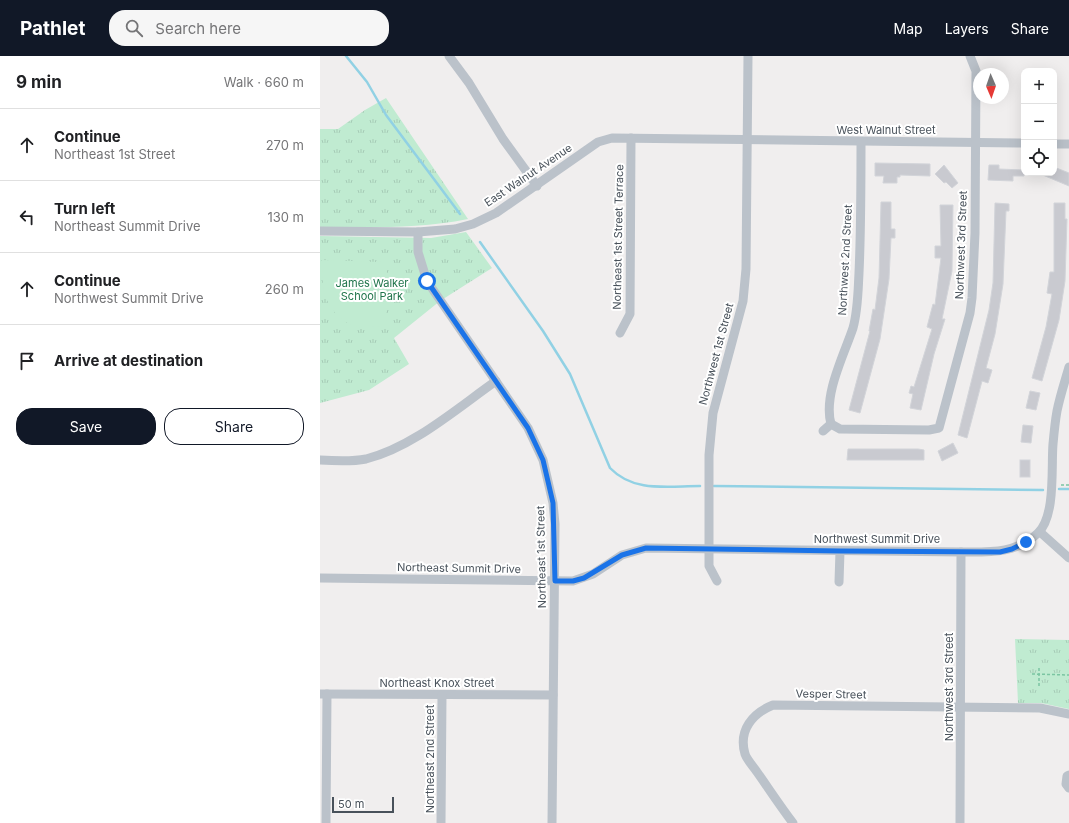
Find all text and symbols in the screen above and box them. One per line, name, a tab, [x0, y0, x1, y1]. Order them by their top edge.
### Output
search box	[109, 10, 389, 46]
text: Pathlet	[20, 17, 85, 40]
icon: search	[123, 17, 145, 39]
text: Search here	[155, 19, 241, 38]
text: Map	[894, 20, 923, 37]
text: Layers	[945, 20, 989, 37]
text: Share	[1011, 20, 1049, 37]
north arrow	[973, 68, 1009, 104]
map controls	[1021, 68, 1057, 176]
button: +	[1021, 68, 1057, 104]
text: 9 min	[16, 72, 62, 92]
text: Walk · 660 m	[224, 74, 304, 90]
button: −	[1021, 104, 1057, 140]
street label: West Walnut Street	[836, 123, 936, 137]
text: Continue	[54, 127, 121, 146]
icon: ahead	[16, 134, 38, 156]
text: 270 m	[266, 137, 304, 153]
street label: East Walnut Avenue	[481, 140, 575, 210]
button: locate	[1021, 140, 1057, 176]
text: Northeast 1st Street	[54, 146, 175, 162]
street label: Northeast 1st Street Terrace	[610, 164, 626, 310]
street label: Northwest 3rd Street	[952, 190, 970, 300]
text: Turn left	[54, 199, 115, 218]
street label: Northwest 2nd Street	[835, 204, 855, 316]
icon: left	[16, 206, 38, 228]
text: 130 m	[267, 209, 304, 225]
text: Northeast Summit Drive	[54, 218, 201, 234]
text: Continue	[54, 271, 121, 290]
route start	[418, 272, 436, 290]
park label: James Walker School Park	[336, 276, 408, 303]
icon: ahead	[16, 278, 38, 300]
text: 260 m	[265, 281, 304, 297]
text: Northwest Summit Drive	[54, 290, 204, 306]
street label: Northwest 1st Street	[696, 301, 736, 407]
icon: arrive	[16, 350, 38, 372]
text: Arrive at destination	[54, 351, 203, 370]
button: Save	[16, 408, 156, 445]
button: Share	[164, 408, 304, 445]
street label: Northeast 1st Street	[533, 505, 549, 608]
street label: Northwest Summit Drive	[814, 532, 940, 546]
route end	[1017, 533, 1035, 551]
street label: Northeast Summit Drive	[397, 560, 521, 576]
street label: Northwest 3rd Street	[942, 632, 956, 741]
street label: Northeast Knox Street	[380, 676, 495, 690]
street label: Vesper Street	[796, 686, 867, 702]
street label: Northeast 2nd Street	[423, 704, 437, 813]
scale bar	[332, 795, 394, 814]
text: 50 m	[338, 797, 364, 811]

